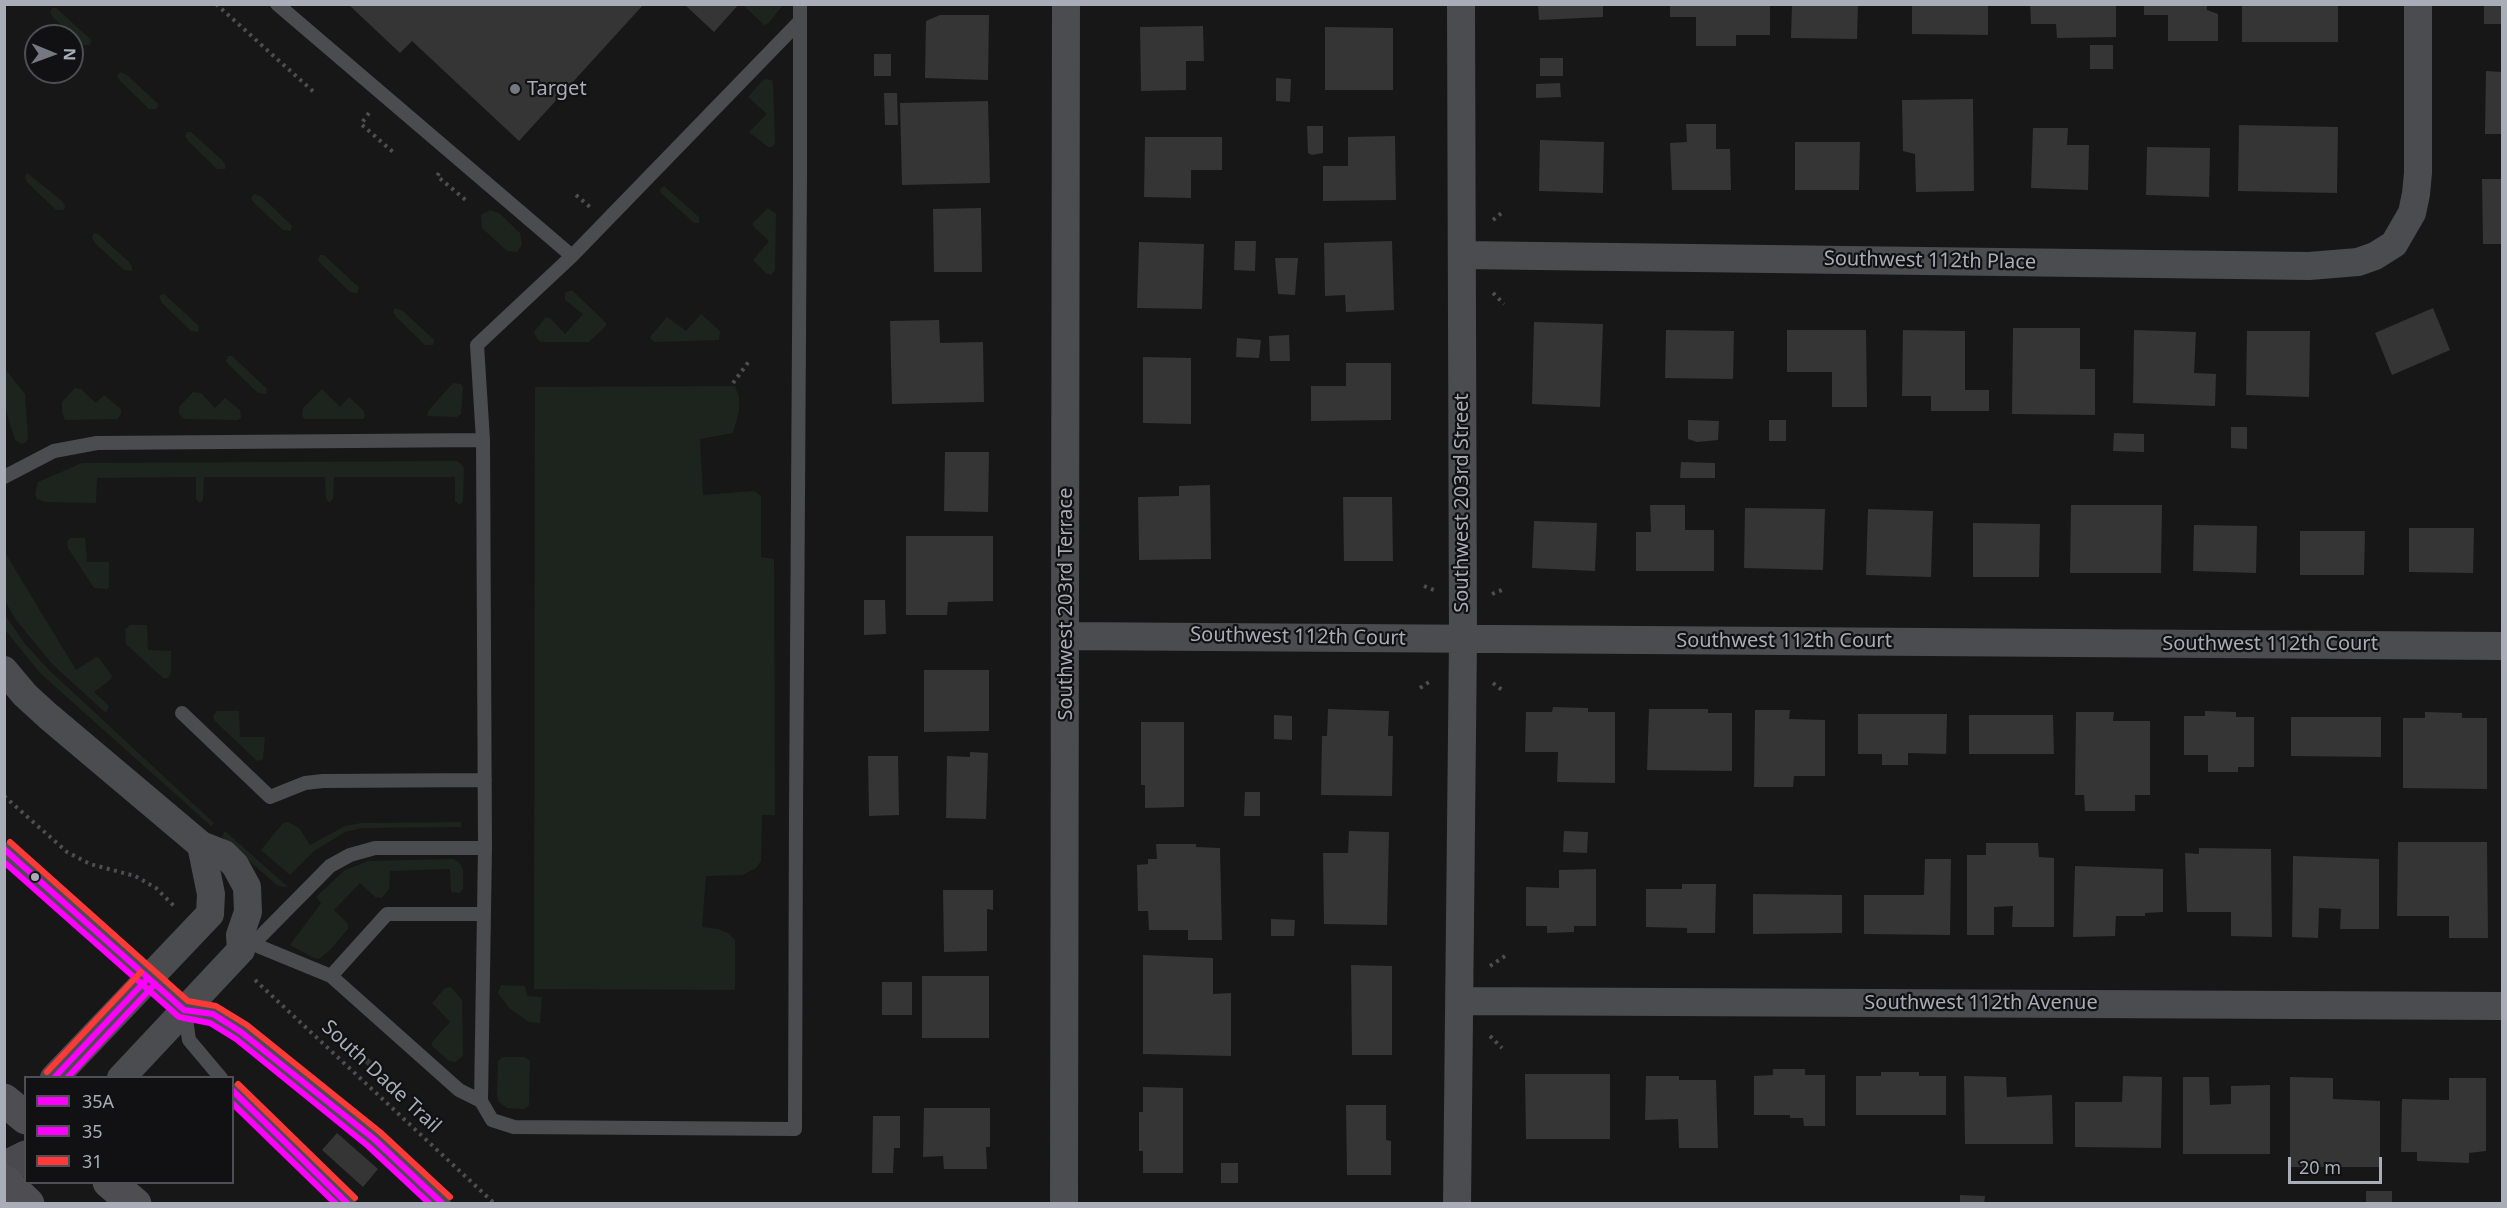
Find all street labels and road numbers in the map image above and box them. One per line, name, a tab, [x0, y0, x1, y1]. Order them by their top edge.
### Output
street label: Southwest 112th Place	[1824, 247, 2036, 275]
street label: Southwest 203rd Street	[1450, 393, 1474, 613]
street label: Southwest 203rd Terrace	[1054, 488, 1078, 720]
street label: Southwest 112th Court	[1190, 623, 1406, 651]
street label: Southwest 112th Court	[1676, 629, 1892, 653]
street label: Southwest 112th Court	[2162, 632, 2378, 656]
street label: Southwest 112th Avenue	[1864, 991, 2098, 1015]
street label: South Dade Trail	[316, 1016, 446, 1138]

